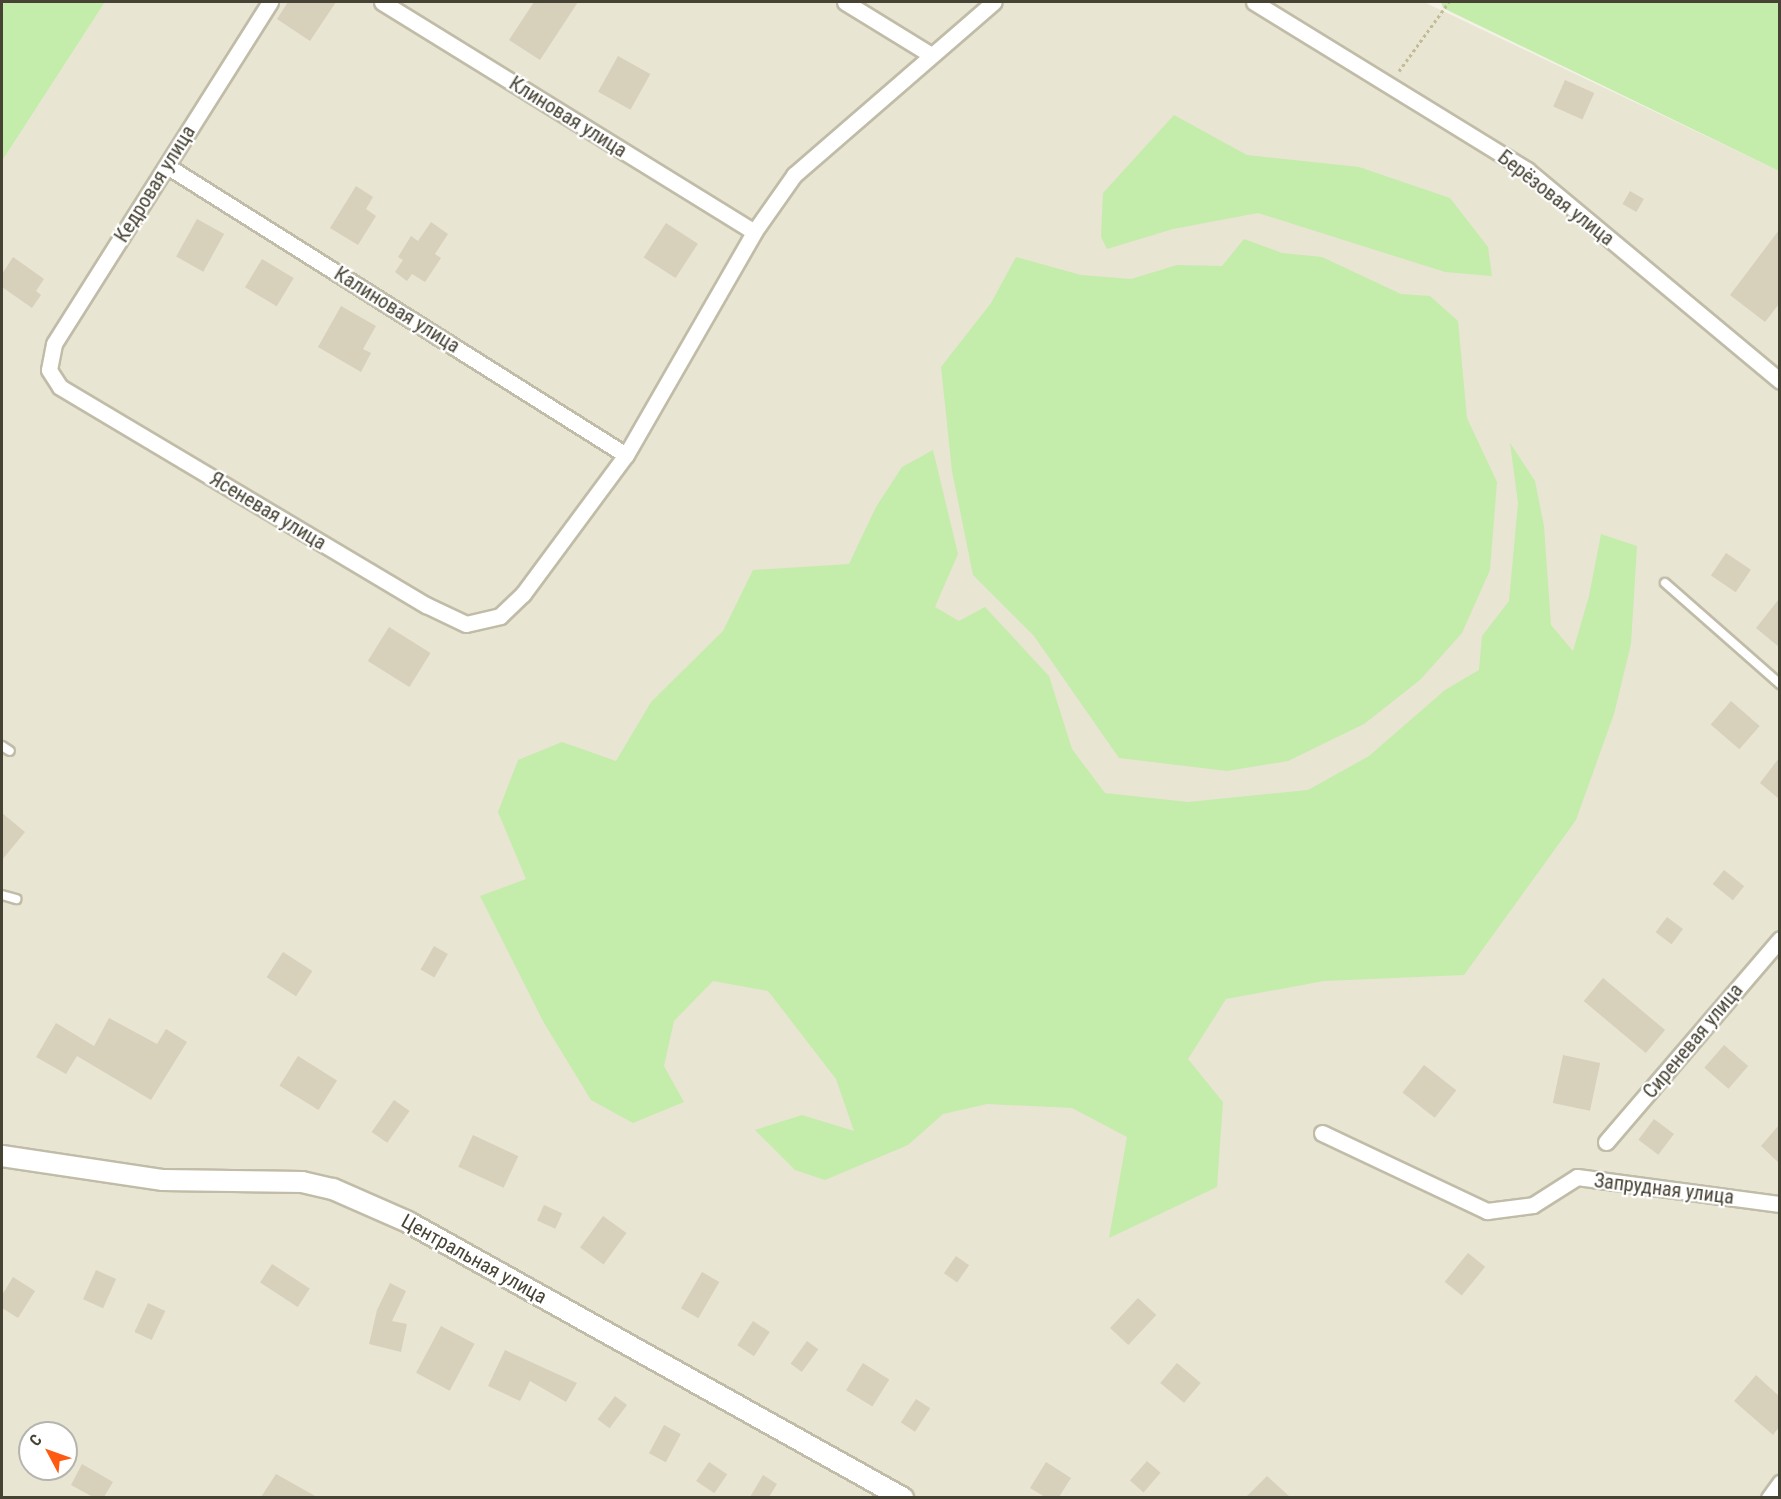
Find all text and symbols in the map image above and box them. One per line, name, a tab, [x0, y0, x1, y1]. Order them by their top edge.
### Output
street label: Клиновая улица	[505, 71, 631, 163]
street label: Кедровая улица	[110, 121, 200, 247]
street label: Берёзовая улица	[1493, 145, 1619, 251]
street label: Калиновая улица	[330, 262, 464, 358]
street label: Ясеневая улица	[205, 467, 331, 555]
street label: Сиреневая улица	[1638, 979, 1748, 1103]
street label: Запрудная улица	[1593, 1169, 1735, 1209]
street label: Центральная улица	[397, 1209, 551, 1309]
north arrow	[18, 1421, 78, 1481]
text: С	[25, 1430, 46, 1450]

